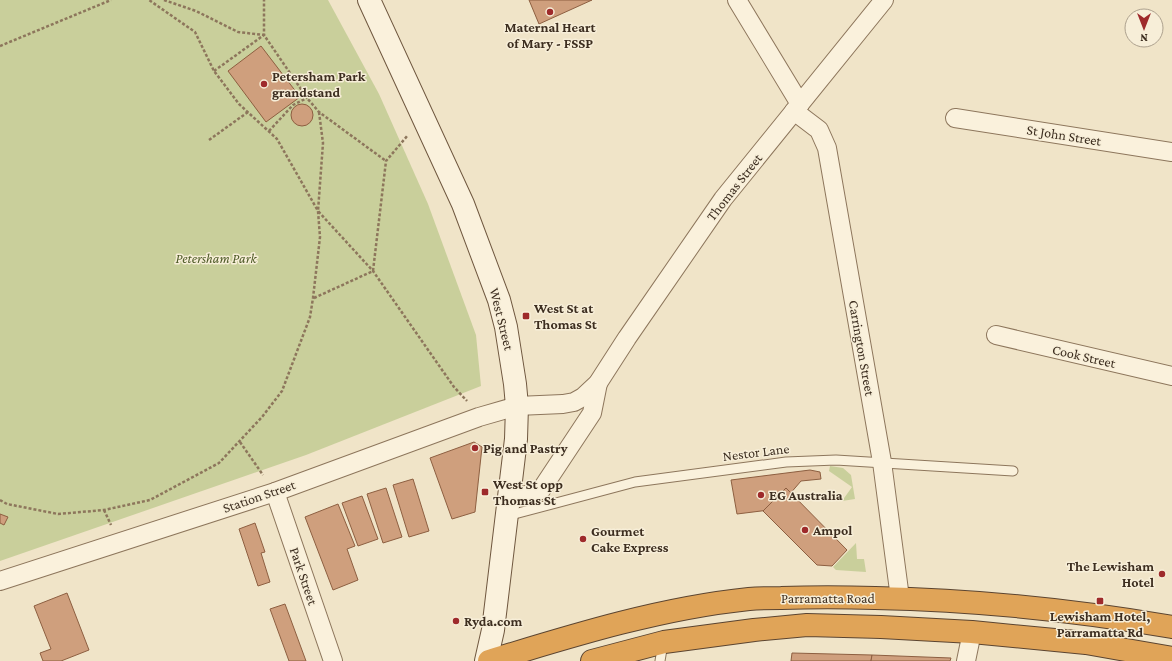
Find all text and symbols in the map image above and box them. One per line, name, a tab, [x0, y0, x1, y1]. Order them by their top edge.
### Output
marker: Maternal Heart of Mary - FSSP	[545, 7, 555, 17]
north arrow	[1124, 8, 1164, 48]
place label: Maternal Heart of Mary - FSSP	[504, 19, 597, 51]
text: N	[1140, 32, 1148, 44]
place label: Petersham Park grandstand	[272, 68, 366, 100]
marker: Petersham Park grandstand	[259, 79, 269, 89]
street label: St John Street	[1026, 121, 1103, 149]
street label: Thomas Street	[703, 150, 765, 224]
park label: Petersham Park	[175, 250, 257, 266]
street label: West Street	[486, 286, 518, 352]
street label: Carrington Street	[846, 299, 878, 398]
place label: West St at Thomas St	[533, 300, 598, 332]
marker: West St at Thomas St	[521, 311, 531, 321]
street label: Cook Street	[1051, 341, 1117, 371]
place label: Pig and Pastry	[483, 440, 568, 456]
street label: Nestor Lane	[722, 440, 790, 464]
marker: Pig and Pastry	[470, 443, 480, 453]
street label: Station Street	[221, 476, 298, 516]
place label: West St opp Thomas St	[492, 476, 563, 508]
marker: West St opp Thomas St	[480, 487, 490, 497]
place label: EG Australia	[769, 487, 843, 503]
marker: EG Australia	[756, 490, 766, 500]
place label: Ampol	[812, 522, 852, 538]
place label: Gourmet Cake Express	[591, 523, 669, 555]
marker: Ampol	[800, 525, 810, 535]
marker: Gourmet Cake Express	[578, 534, 588, 544]
street label: Park Street	[287, 545, 321, 607]
place label: The Lewisham Hotel	[1067, 558, 1154, 590]
marker: The Lewisham Hotel	[1157, 569, 1167, 579]
street label: Parramatta Road	[781, 590, 876, 606]
marker: Lewisham Hotel, Parramatta Rd	[1095, 596, 1105, 606]
place label: Lewisham Hotel, Parramatta Rd	[1050, 608, 1150, 640]
place label: Ryda.com	[464, 613, 522, 629]
marker: Ryda.com	[451, 616, 461, 626]

